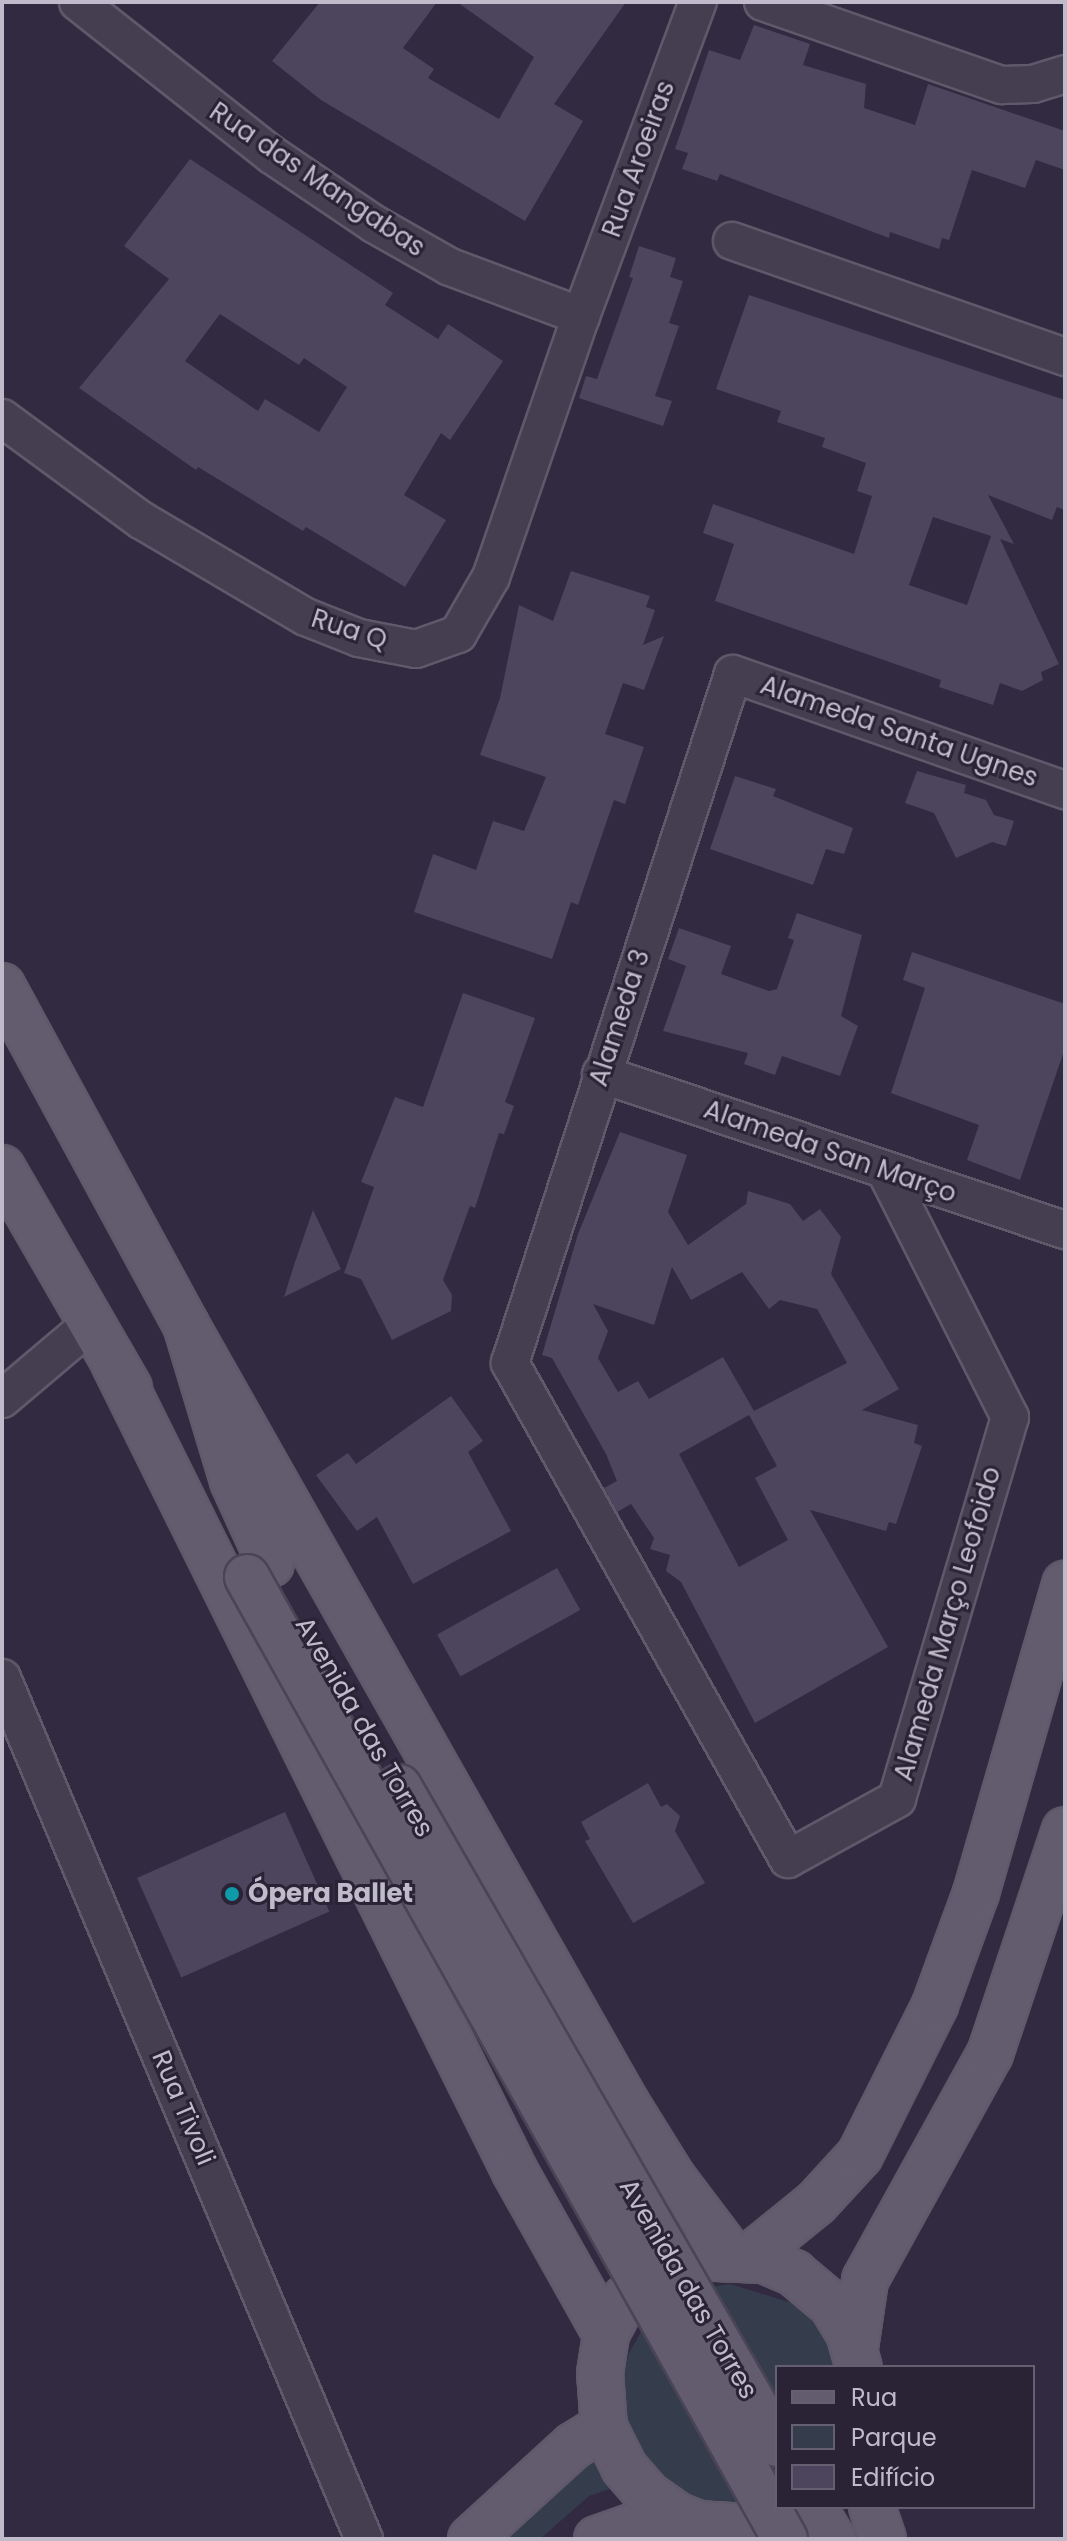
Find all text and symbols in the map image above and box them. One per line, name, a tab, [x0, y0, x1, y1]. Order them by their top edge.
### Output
street label: Rua Aroeiras	[596, 77, 682, 241]
street label: Rua das Mangabas	[203, 96, 431, 264]
street label: Rua Q	[307, 603, 391, 657]
street label: Alameda Santa Ugnes	[756, 670, 1042, 794]
street label: Alameda 3	[583, 946, 657, 1090]
street label: Alameda San Março	[700, 1094, 960, 1210]
street label: Alameda Março Leofoido	[888, 1463, 1008, 1785]
street label: Avenida das Torres	[288, 1611, 440, 1843]
place label: Ópera Ballet	[248, 1878, 413, 1910]
marker: Ópera Ballet	[223, 1885, 241, 1903]
street label: Rua Tivoli	[145, 2046, 221, 2170]
street label: Avenida das Torres	[612, 2173, 764, 2405]
legend	[775, 2365, 1035, 2509]
text: Rua	[851, 2381, 897, 2414]
text: Parque	[851, 2421, 937, 2454]
text: Edifício	[851, 2461, 935, 2494]

